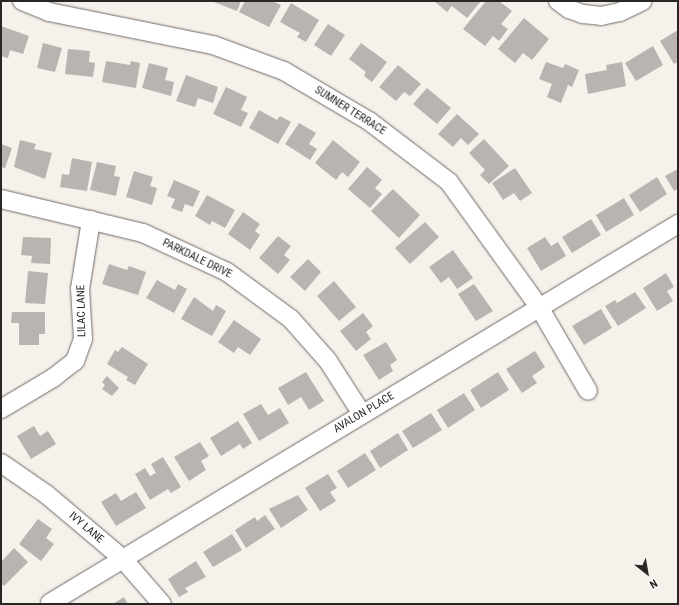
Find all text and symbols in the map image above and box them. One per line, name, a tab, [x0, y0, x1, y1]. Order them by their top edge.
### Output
street label: SUMNER TERRACE	[312, 84, 388, 138]
street label: PARKDALE DRIVE	[160, 236, 234, 282]
street label: LILAC LANE	[75, 285, 89, 337]
street label: AVALON PLACE	[331, 390, 397, 436]
street label: IVY LANE	[66, 510, 106, 546]
north arrow	[627, 553, 667, 593]
text: N	[647, 576, 660, 591]

